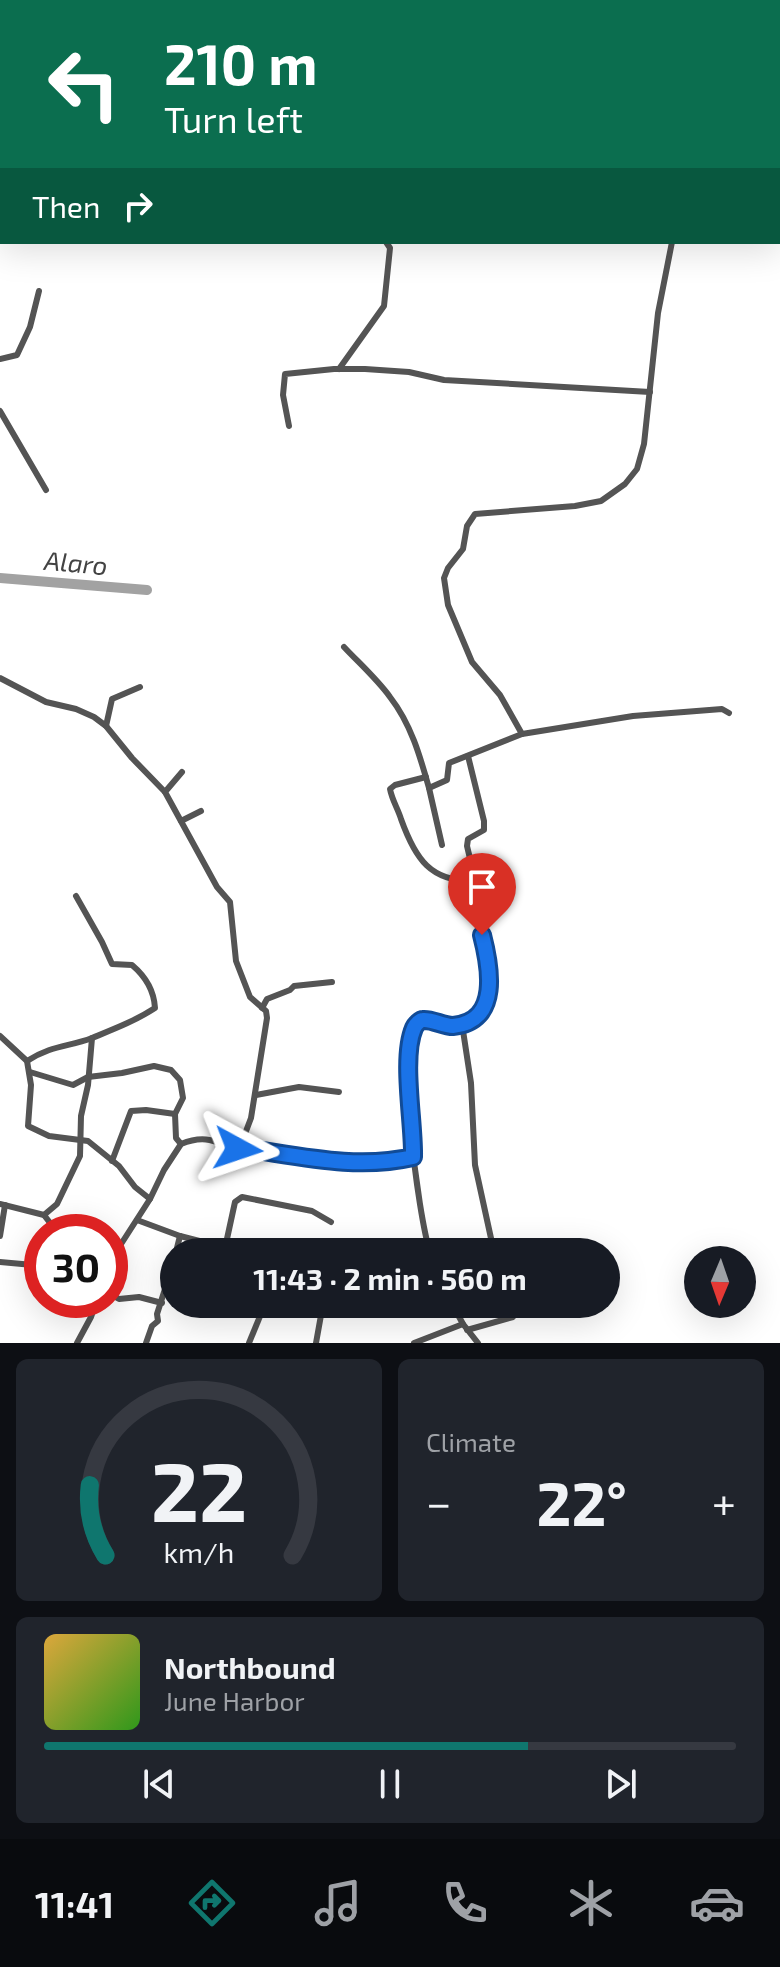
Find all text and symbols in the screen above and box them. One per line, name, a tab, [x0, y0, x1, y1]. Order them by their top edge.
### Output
text: 210 m	[164, 29, 318, 96]
icon: left	[32, 32, 136, 136]
text: Turn left	[164, 97, 303, 140]
icon: right	[116, 184, 160, 228]
text: Then	[32, 188, 100, 224]
water label: Alaro	[42, 544, 109, 580]
pin	[448, 853, 516, 935]
icon: arrive	[460, 865, 504, 909]
position arrow	[196, 1107, 280, 1191]
speed limit sign: 30	[24, 1214, 128, 1318]
north arrow	[684, 1246, 756, 1318]
map controls	[684, 1246, 756, 1318]
text: 11:43 · 2 min · 560 m	[253, 1260, 527, 1296]
text: Climate	[426, 1426, 516, 1457]
text: 22	[151, 1439, 247, 1539]
text: 22°	[537, 1466, 627, 1538]
text: −	[426, 1475, 452, 1528]
text: +	[712, 1475, 736, 1528]
text: km/h	[164, 1534, 234, 1569]
text: Northbound	[164, 1649, 336, 1685]
text: June Harbor	[164, 1685, 305, 1716]
icon: previous	[137, 1762, 181, 1806]
icon: pause	[368, 1762, 412, 1806]
icon: next	[599, 1762, 643, 1806]
icon: directions	[184, 1875, 240, 1931]
icon: music	[310, 1875, 366, 1931]
icon: phone	[437, 1875, 493, 1931]
icon: climate	[563, 1875, 619, 1931]
icon: car	[689, 1875, 745, 1931]
text: 11:41	[35, 1882, 114, 1925]

